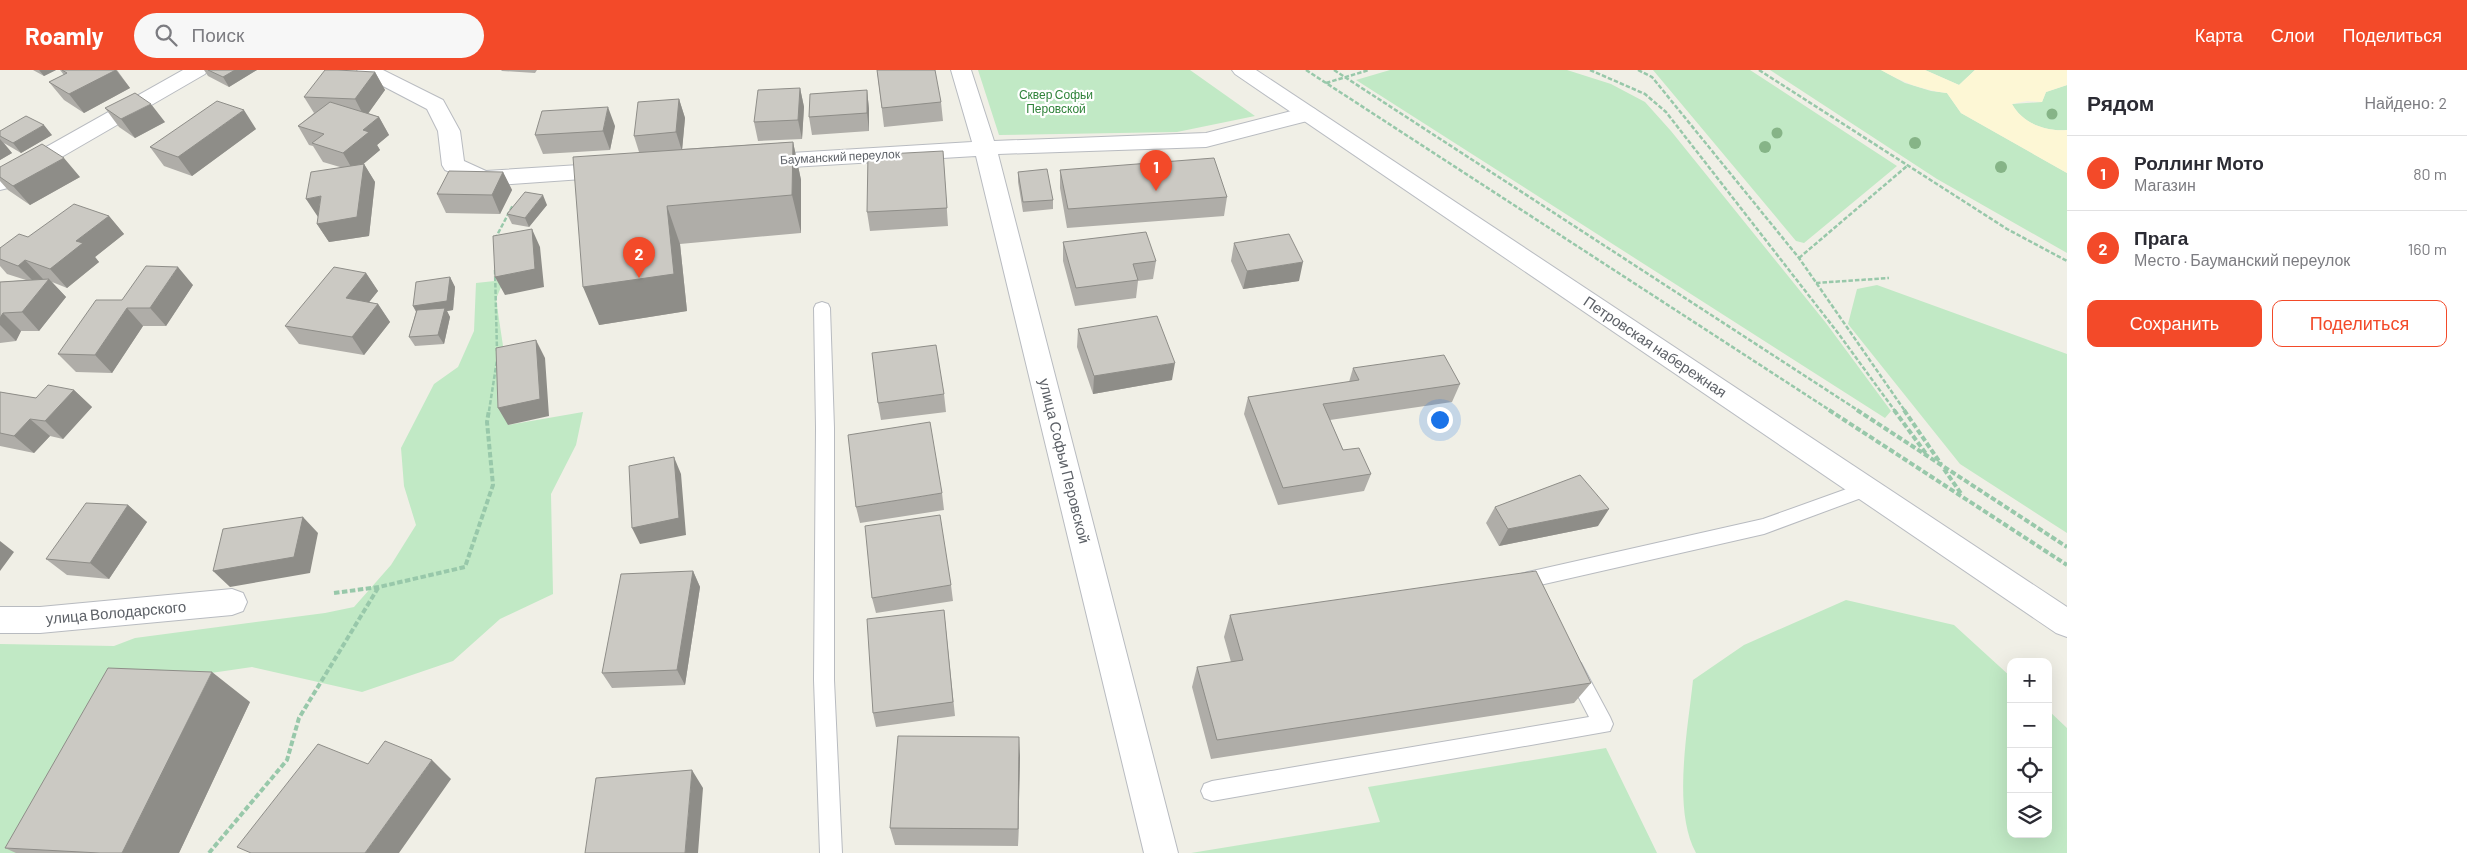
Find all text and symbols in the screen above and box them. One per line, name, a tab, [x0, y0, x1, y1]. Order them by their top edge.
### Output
search box	[134, 13, 484, 58]
text: Roamly	[25, 21, 104, 50]
icon: search	[152, 21, 180, 49]
text: Поиск	[192, 23, 244, 46]
text: Карта	[2195, 24, 2243, 46]
text: Слои	[2271, 24, 2315, 46]
text: Поделиться	[2343, 24, 2442, 46]
park label: Сквер Софьи Перовской	[1019, 87, 1093, 116]
text: Рядом	[2087, 90, 2154, 115]
text: Найдено: 2	[2364, 93, 2447, 112]
street label: Бауманский переулок	[780, 146, 901, 167]
pin: 1	[1140, 150, 1172, 191]
text: Роллинг Мото	[2134, 151, 2264, 174]
text: 1	[2100, 164, 2106, 183]
text: 80 m	[2413, 164, 2447, 183]
text: Магазин	[2134, 175, 2196, 194]
text: Прага	[2134, 226, 2188, 249]
pin: 2	[623, 237, 655, 278]
text: 2	[2099, 239, 2107, 258]
text: 160 m	[2408, 239, 2447, 258]
text: Место · Бауманский переулок	[2134, 250, 2350, 269]
street label: Петровская набережная	[1581, 292, 1730, 401]
button: Сохранить	[2087, 300, 2262, 347]
button: Поделиться	[2272, 300, 2447, 347]
street label: улица Софьи Перовской	[1036, 376, 1094, 545]
your location	[1427, 407, 1453, 433]
street label: улица Володарского	[45, 597, 187, 627]
map controls	[2007, 658, 2052, 838]
button: +	[2007, 658, 2052, 703]
button: −	[2007, 703, 2052, 748]
button: locate	[2007, 748, 2052, 793]
button: layers	[2007, 793, 2052, 838]

